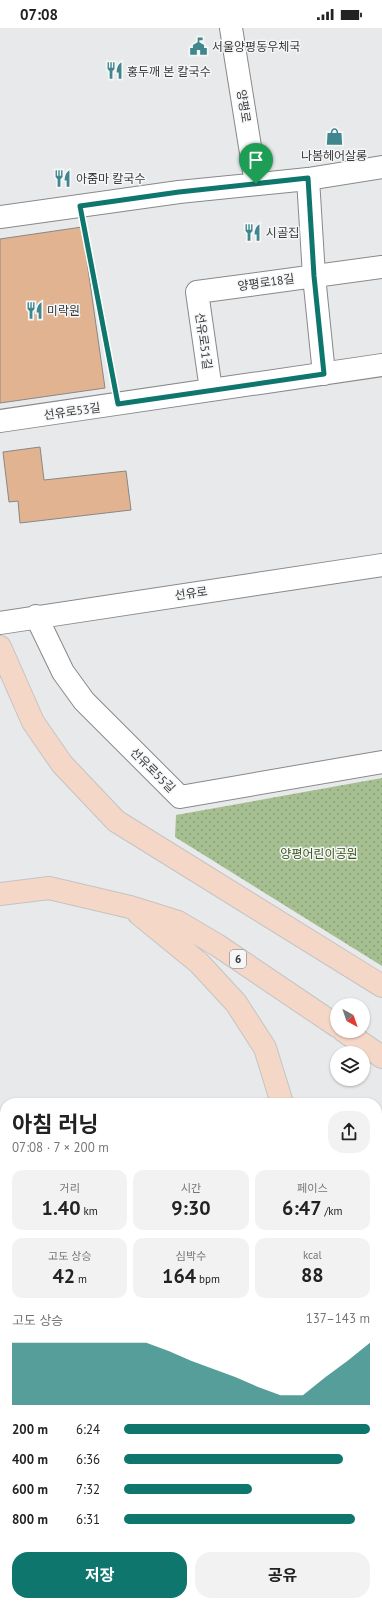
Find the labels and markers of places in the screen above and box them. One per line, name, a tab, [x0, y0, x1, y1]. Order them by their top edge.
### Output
public building icon: 서울양평동우체국	[189, 36, 209, 56]
place label: 서울양평동우체국	[212, 39, 300, 54]
restaurant icon: 홍두깨 본 칼국수	[104, 61, 124, 81]
place label: 홍두깨 본 칼국수	[127, 64, 211, 79]
shop icon: 나봄헤어살롱	[324, 126, 344, 146]
pin	[239, 143, 273, 184]
place label: 나봄헤어살롱	[301, 148, 367, 163]
restaurant icon: 아줌마 칼국수	[53, 168, 73, 188]
place label: 아줌마 칼국수	[76, 171, 145, 186]
restaurant icon: 시골집	[243, 222, 263, 242]
place label: 시골집	[266, 225, 299, 240]
restaurant icon: 미락원	[24, 300, 44, 320]
place label: 미락원	[47, 303, 80, 318]

